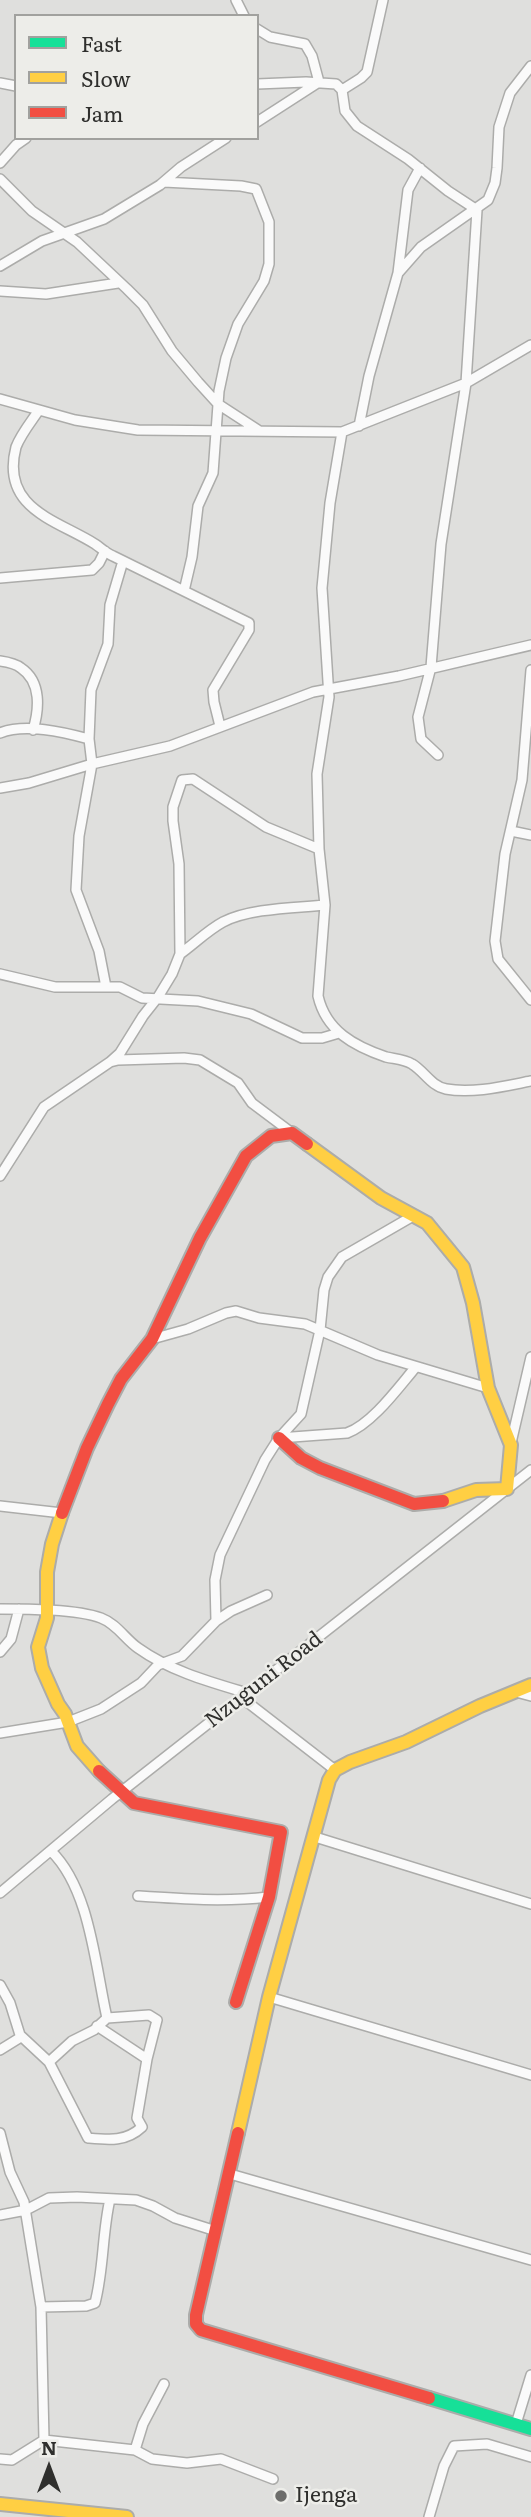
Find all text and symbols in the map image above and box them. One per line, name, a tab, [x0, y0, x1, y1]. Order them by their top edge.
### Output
legend	[14, 14, 259, 140]
text: Fast	[81, 27, 122, 58]
text: Slow	[81, 62, 131, 93]
text: Jam	[81, 97, 123, 128]
street label: Nzuguni Road	[200, 1627, 328, 1733]
north arrow	[14, 2433, 84, 2503]
text: N	[41, 2433, 57, 2461]
place label: Ijenga	[295, 2483, 357, 2509]
marker: Ijenga	[273, 2488, 289, 2504]

